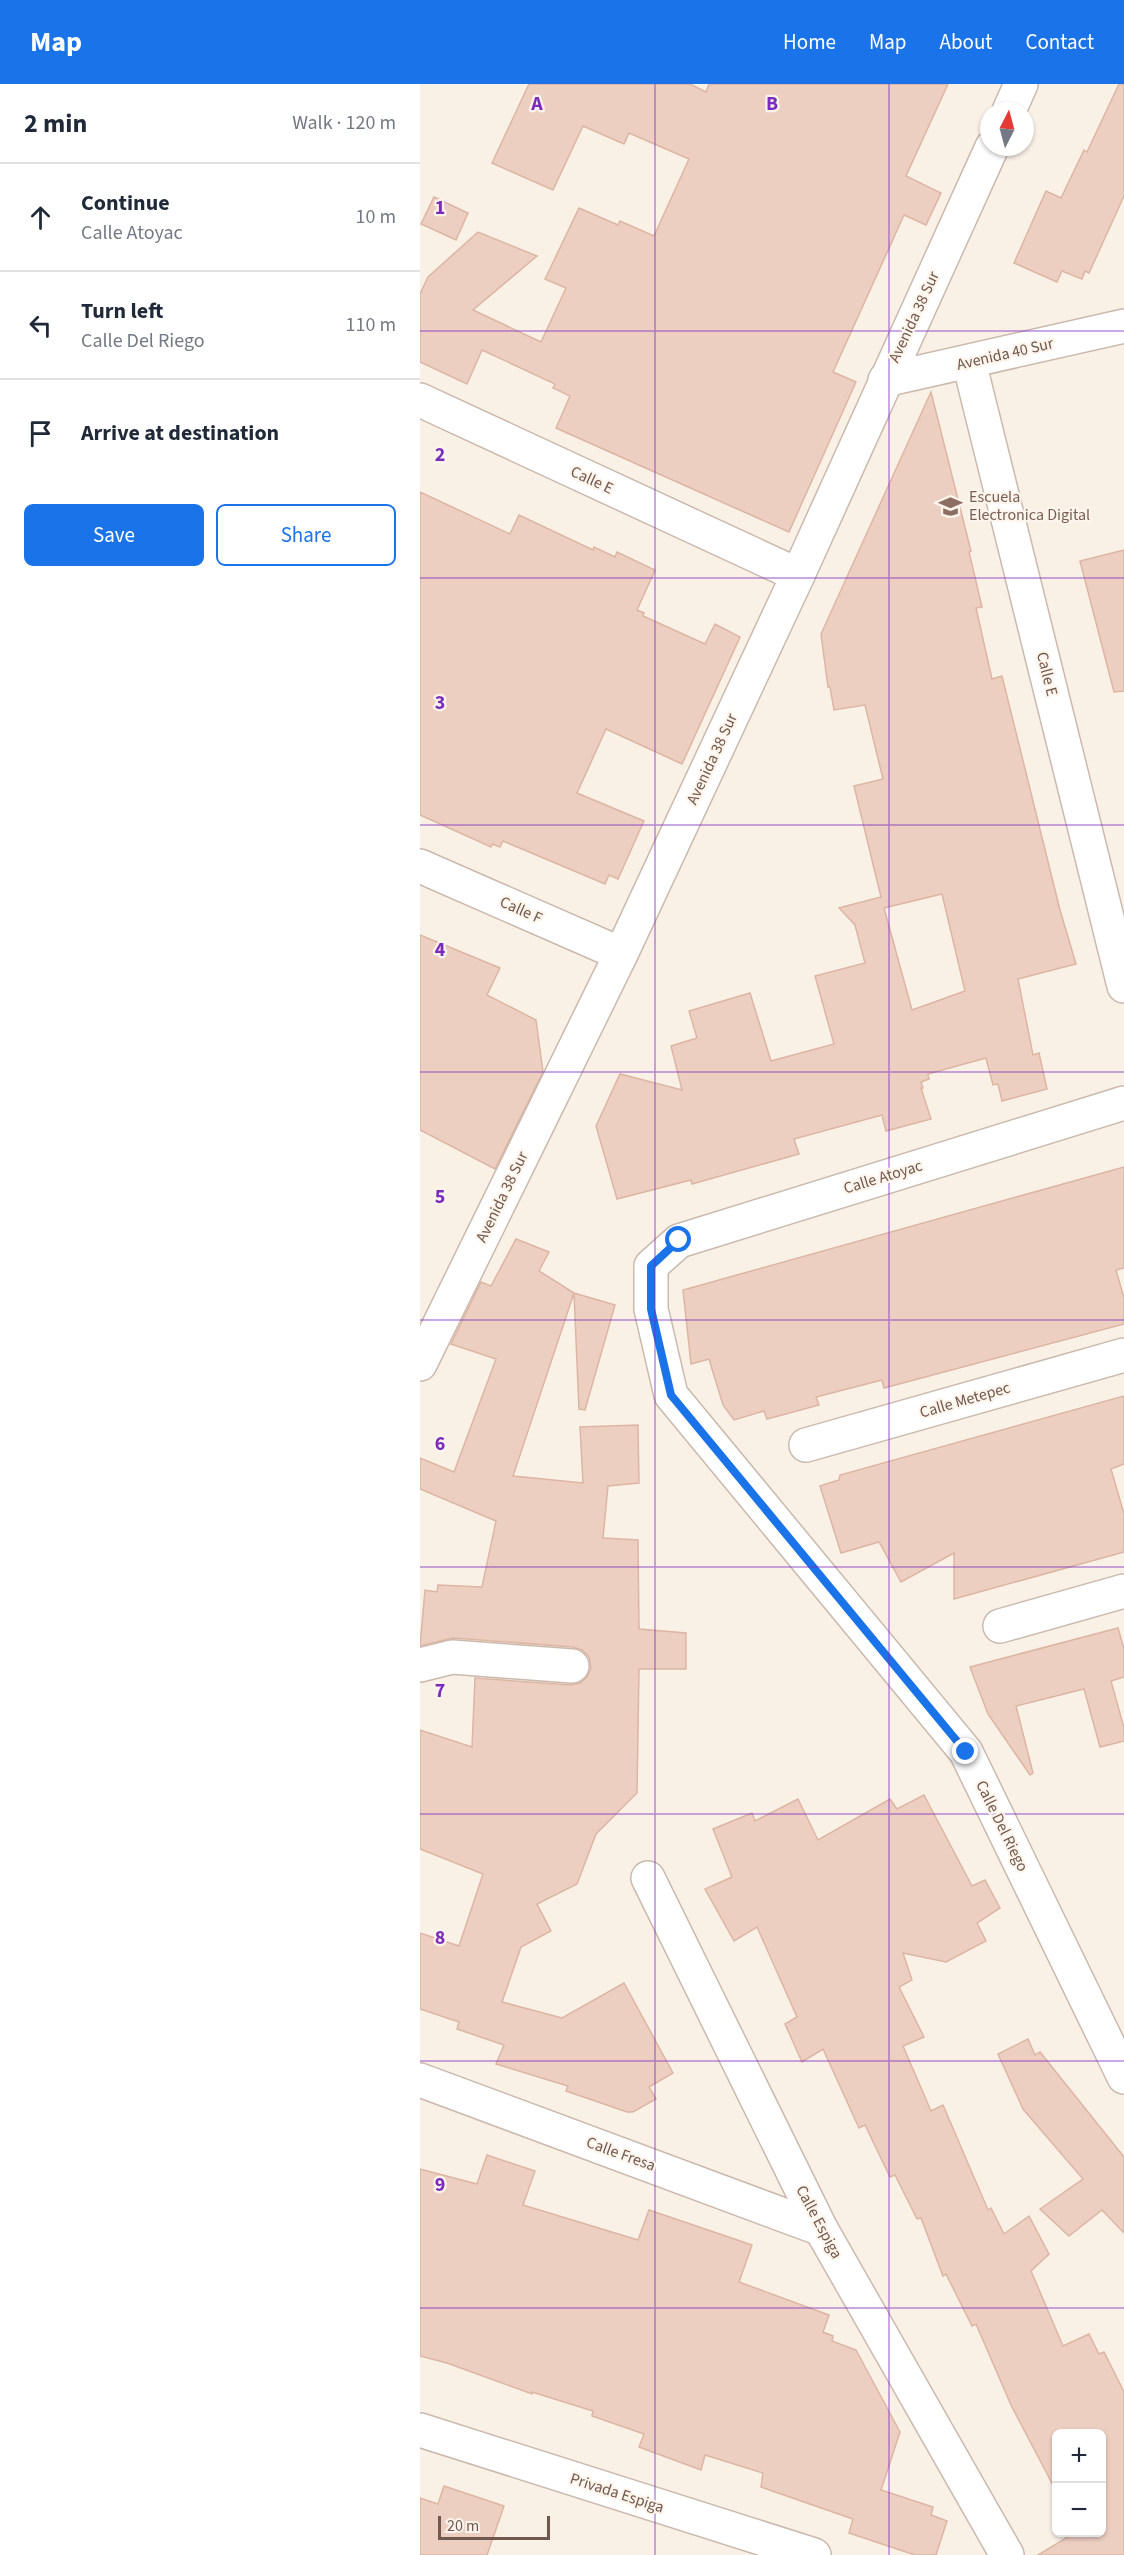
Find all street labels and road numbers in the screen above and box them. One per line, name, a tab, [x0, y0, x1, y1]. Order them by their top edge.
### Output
street label: Avenida 38 Sur	[883, 267, 945, 366]
street label: Avenida 40 Sur	[954, 332, 1056, 376]
street label: Calle E	[567, 461, 617, 499]
street label: Calle E	[1031, 650, 1063, 698]
street label: Avenida 38 Sur	[681, 709, 743, 808]
street label: Calle F	[496, 891, 546, 929]
street label: Avenida 38 Sur	[470, 1147, 534, 1246]
street label: Calle Atoyac	[841, 1155, 925, 1199]
street label: Calle Metepec	[917, 1377, 1013, 1423]
street label: Calle Del Riego	[970, 1777, 1034, 1875]
street label: Calle Fresa	[583, 2131, 659, 2177]
street label: Calle Espiga	[790, 2181, 848, 2263]
street label: Privada Espiga	[567, 2467, 667, 2519]

